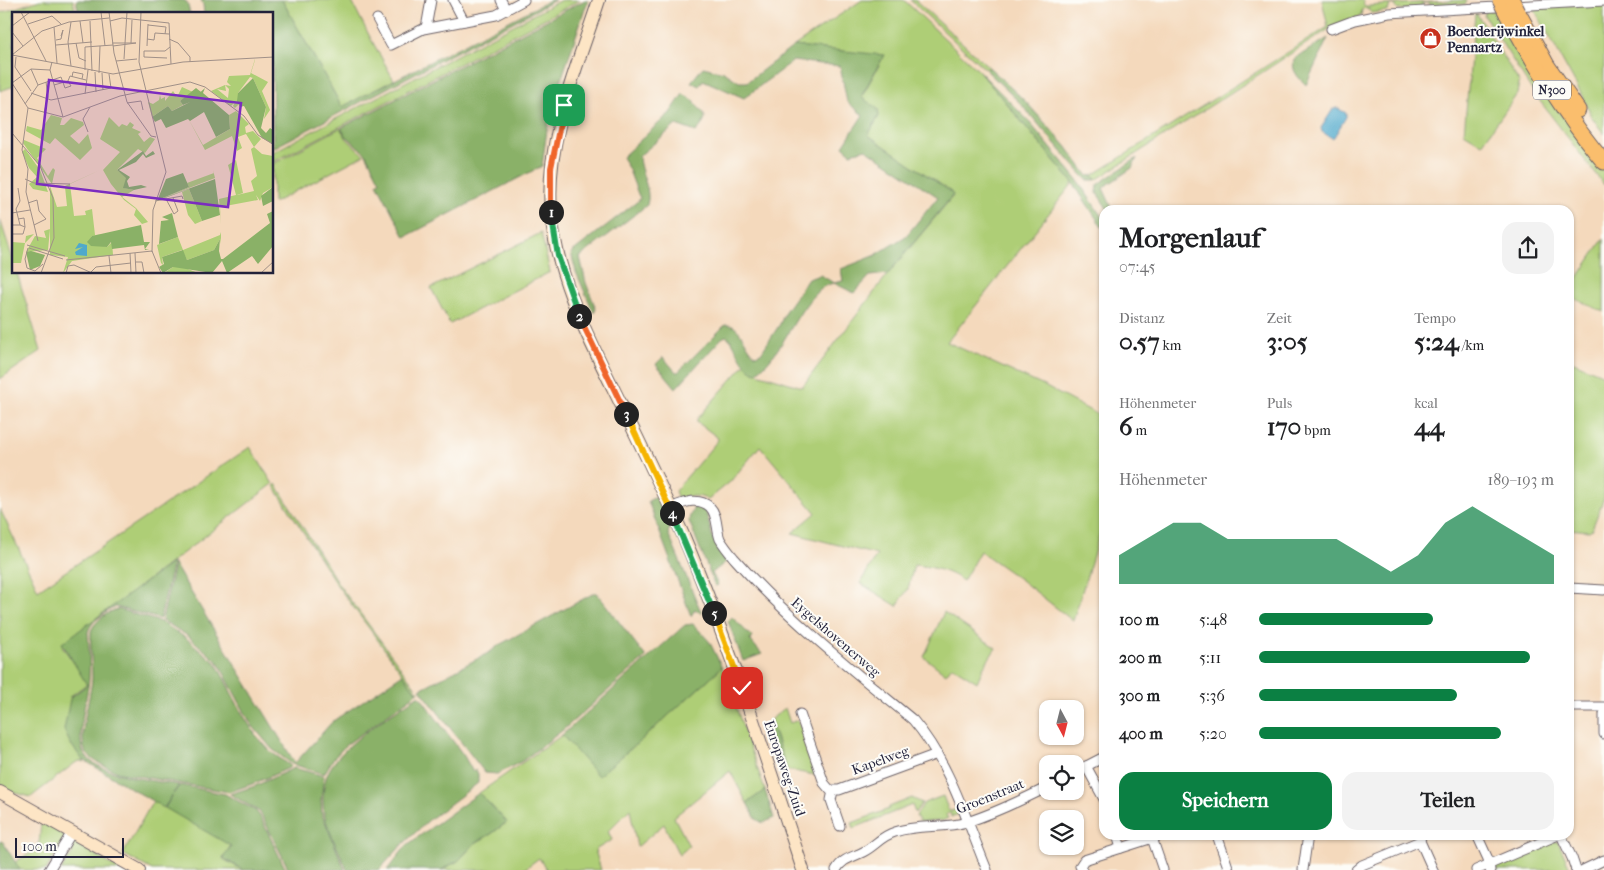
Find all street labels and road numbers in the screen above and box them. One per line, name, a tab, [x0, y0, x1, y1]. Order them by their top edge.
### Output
road number: N300	[1533, 80, 1571, 100]
street label: Eygelshovenerweg	[788, 594, 884, 681]
street label: Europaweg-Zuid	[760, 718, 809, 819]
street label: Kapelweg	[849, 742, 912, 779]
street label: Groenstraat	[954, 775, 1027, 818]

